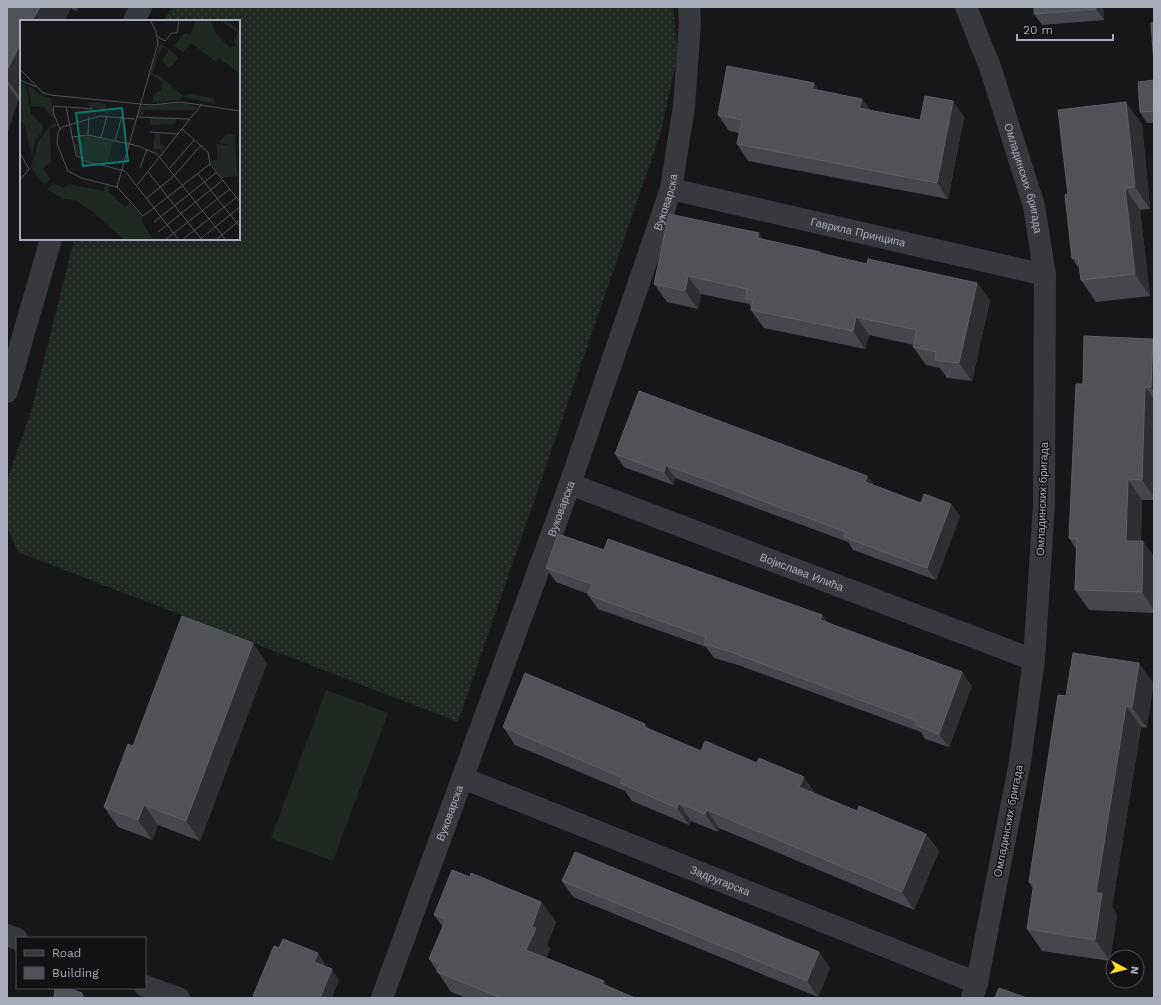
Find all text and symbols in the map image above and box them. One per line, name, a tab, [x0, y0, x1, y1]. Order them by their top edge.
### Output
scale bar	[1017, 16, 1113, 42]
inset map	[20, 20, 240, 240]
text: 20 m	[1023, 23, 1053, 37]
street label: Омладинских бригада	[1001, 122, 1044, 235]
street label: Вуковарска	[651, 172, 680, 232]
street label: Гаврила Принципа	[809, 215, 907, 250]
street label: Омладинских бригада	[1034, 441, 1051, 556]
street label: Вуковарска	[545, 478, 578, 539]
street label: Војислава Илића	[758, 551, 846, 595]
street label: Омладинских бригада	[991, 763, 1026, 878]
street label: Вуковарска	[434, 783, 467, 843]
street label: Задругарска	[688, 863, 753, 899]
legend	[16, 937, 146, 989]
text: Road	[52, 946, 81, 960]
north arrow	[1105, 949, 1145, 989]
text: N	[1127, 965, 1141, 975]
text: Building	[52, 966, 99, 980]

